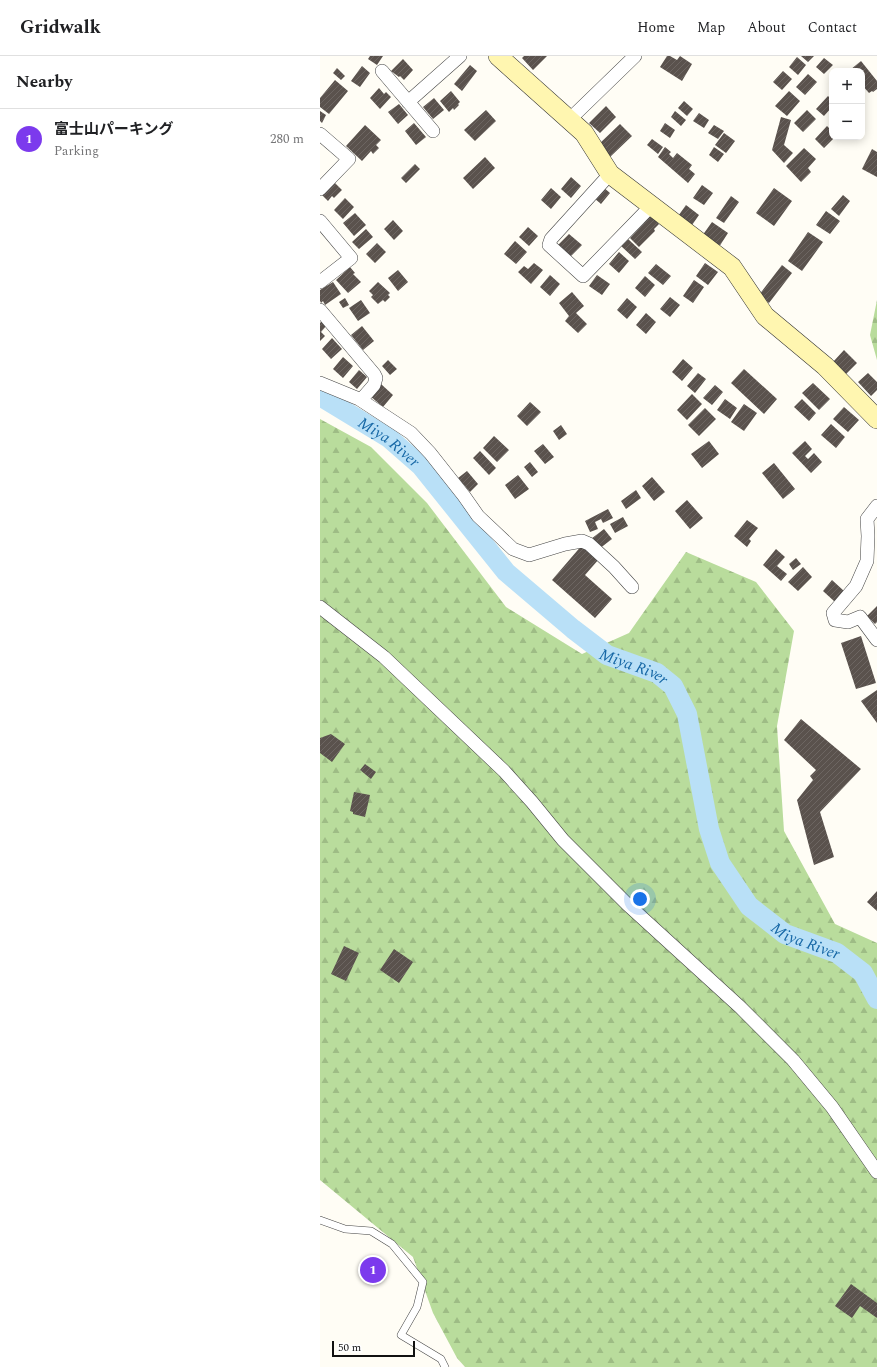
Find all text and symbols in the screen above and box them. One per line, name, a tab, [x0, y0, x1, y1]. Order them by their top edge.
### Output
text: Gridwalk	[20, 13, 101, 42]
text: Home	[637, 17, 675, 38]
text: Map	[697, 17, 725, 38]
text: About	[747, 17, 786, 38]
text: Contact	[808, 17, 857, 38]
map controls	[829, 68, 865, 140]
button: +	[829, 68, 865, 104]
text: Nearby	[16, 69, 72, 95]
button: −	[829, 104, 865, 140]
text: 富士山パーキング	[54, 118, 174, 141]
text: 1	[25, 129, 33, 149]
text: 280 m	[270, 129, 304, 149]
text: Parking	[54, 141, 99, 161]
water label: Miya River	[353, 411, 426, 473]
water label: Miya River	[596, 642, 674, 691]
your location	[630, 889, 650, 909]
water label: Miya River	[766, 916, 844, 966]
pin: 1	[360, 1255, 386, 1285]
scale bar	[332, 1339, 415, 1358]
text: 50 m	[338, 1339, 361, 1356]

